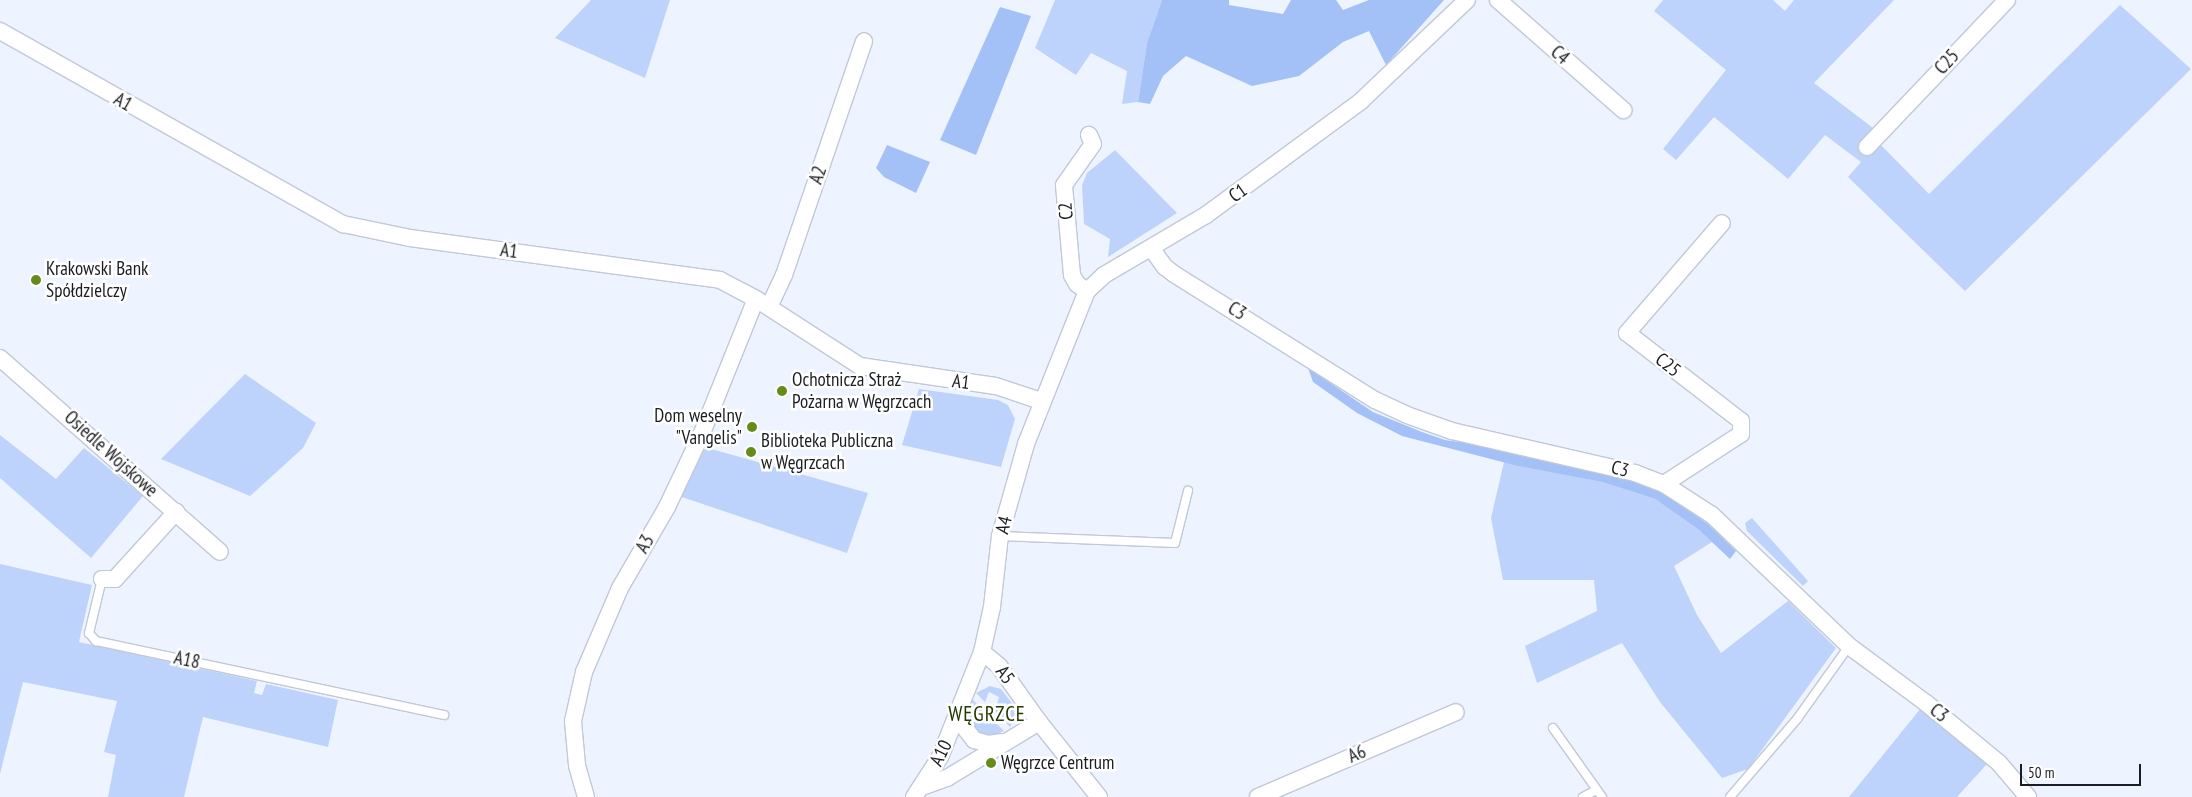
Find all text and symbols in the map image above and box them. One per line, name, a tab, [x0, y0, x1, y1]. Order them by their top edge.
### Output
street label: C4	[1546, 41, 1574, 69]
street label: C25	[1930, 45, 1964, 79]
street label: A1	[110, 88, 136, 116]
street label: A2	[804, 163, 832, 187]
street label: C1	[1224, 179, 1252, 207]
street label: C2	[1054, 202, 1078, 220]
street label: A1	[499, 239, 519, 263]
place label: Krakowski Bank Spółdzielczy	[46, 258, 148, 302]
marker: Krakowski Bank Spółdzielczy	[30, 274, 42, 286]
street label: C3	[1224, 297, 1250, 325]
street label: C25	[1651, 348, 1685, 382]
place label: Ochotnicza Straż Pożarna w Węgrzcach	[792, 369, 932, 413]
street label: A1	[951, 370, 971, 394]
marker: Ochotnicza Straż Pożarna w Węgrzcach	[776, 385, 788, 397]
place label: Dom weselny "Vangelis"	[654, 405, 742, 449]
street label: Osiedle Wojskowe	[59, 406, 163, 502]
marker: Dom weselny "Vangelis"	[746, 421, 758, 433]
place label: Biblioteka Publiczna w Węgrzcach	[761, 430, 893, 474]
marker: Biblioteka Publiczna w Węgrzcach	[745, 446, 757, 458]
street label: C3	[1609, 456, 1631, 482]
street label: A4	[991, 514, 1017, 536]
street label: A3	[631, 531, 659, 557]
street label: A18	[172, 646, 202, 674]
street label: A5	[991, 661, 1019, 689]
street label: C3	[1925, 699, 1953, 727]
district label: WĘGRZCE	[947, 701, 1027, 727]
street label: A10	[925, 736, 957, 770]
street label: A6	[1344, 740, 1370, 768]
place label: Węgrzce Centrum	[1001, 752, 1114, 774]
scale bar	[2022, 754, 2143, 786]
marker: Węgrzce Centrum	[985, 757, 997, 769]
text: 50 m	[2028, 763, 2054, 782]

